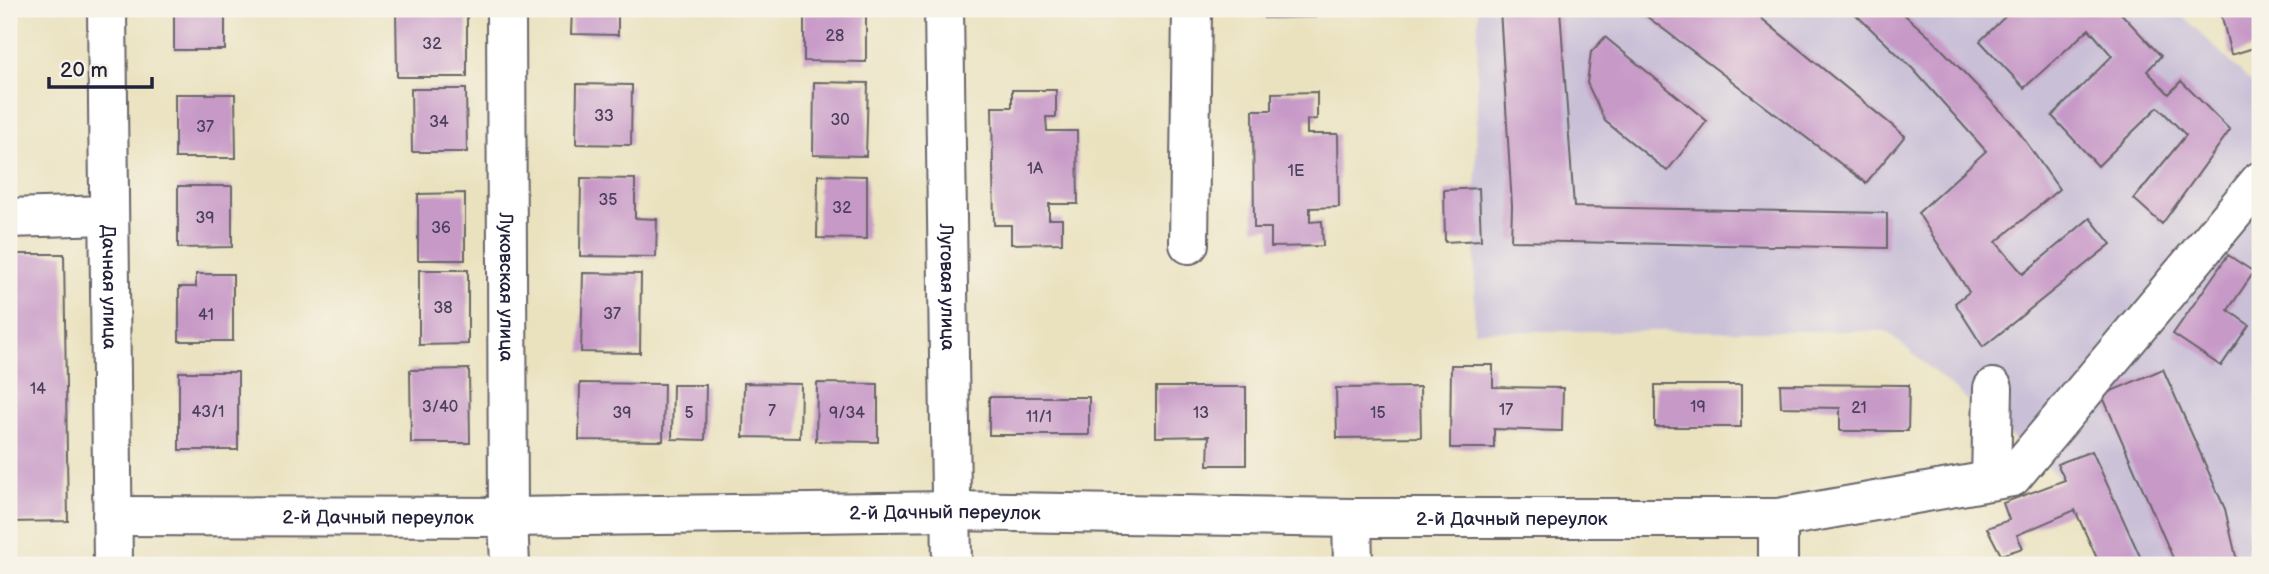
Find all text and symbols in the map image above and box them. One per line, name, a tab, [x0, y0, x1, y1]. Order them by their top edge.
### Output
house number: 28	[826, 27, 844, 46]
house number: 32	[422, 35, 442, 54]
scale bar	[49, 46, 152, 90]
text: 20 m	[60, 58, 108, 83]
house number: 33	[594, 107, 614, 126]
house number: 30	[830, 111, 850, 130]
house number: 34	[429, 113, 449, 132]
house number: 37	[196, 118, 214, 137]
house number: 1А	[1027, 160, 1043, 179]
house number: 1Е	[1288, 162, 1304, 181]
house number: 35	[598, 191, 618, 210]
house number: 32	[832, 199, 852, 218]
house number: 39	[195, 209, 215, 228]
street label: Луковская улица	[494, 211, 517, 362]
house number: 36	[431, 219, 451, 238]
street label: Луговая улица	[934, 222, 959, 351]
street label: Дачная улица	[96, 224, 121, 350]
house number: 38	[433, 299, 453, 318]
house number: 37	[603, 305, 621, 324]
house number: 41	[198, 306, 214, 325]
house number: 14	[30, 380, 46, 399]
house number: 3/40	[422, 398, 458, 417]
house number: 19	[1690, 398, 1706, 417]
house number: 21	[1851, 399, 1867, 418]
house number: 17	[1499, 401, 1513, 420]
house number: 7	[768, 402, 776, 421]
house number: 43/1	[191, 403, 225, 422]
house number: 39	[612, 404, 632, 423]
house number: 5	[684, 404, 694, 423]
house number: 9/34	[829, 404, 865, 423]
house number: 13	[1193, 404, 1209, 423]
house number: 15	[1370, 404, 1386, 423]
house number: 11/1	[1026, 408, 1052, 427]
street label: 2-й Дачный переулок	[849, 501, 1041, 526]
street label: 2-й Дачный переулок	[282, 506, 474, 530]
street label: 2-й Дачный переулок	[1416, 508, 1608, 531]

